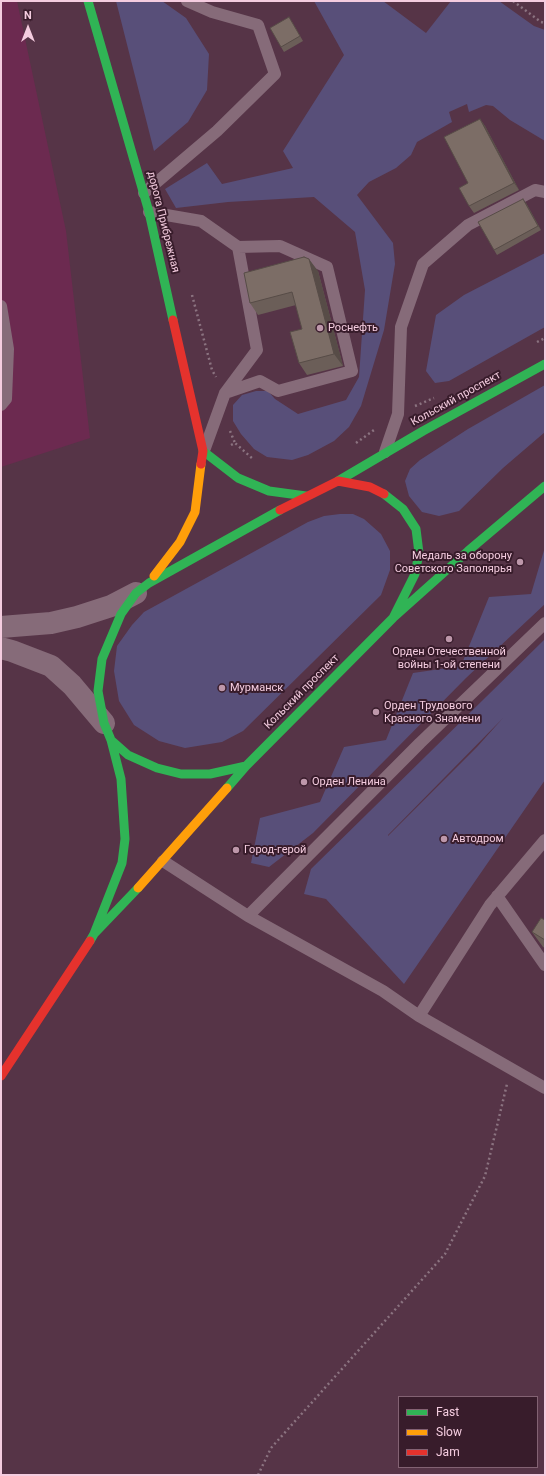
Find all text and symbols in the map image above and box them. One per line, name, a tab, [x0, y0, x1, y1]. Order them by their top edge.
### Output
north arrow	[8, 8, 48, 48]
text: N	[24, 9, 32, 22]
street label: дорога Прибрежная	[144, 170, 182, 274]
place label: Роснефть	[328, 321, 378, 335]
marker: Роснефть	[315, 323, 325, 333]
street label: Кольский проспект	[409, 369, 503, 429]
place label: Медаль за оборону Советского Заполярья	[395, 549, 512, 575]
marker: Медаль за оборону Советского Заполярья	[515, 557, 525, 567]
marker: Орден Отечественной войны 1-ой степени	[444, 634, 454, 644]
place label: Орден Отечественной войны 1-ой степени	[392, 645, 506, 671]
street label: Кольский проспект	[262, 652, 342, 732]
place label: Мурманск	[230, 681, 283, 695]
marker: Мурманск	[217, 683, 227, 693]
place label: Орден Трудового Красного Знамени	[384, 699, 481, 725]
marker: Орден Трудового Красного Знамени	[371, 707, 381, 717]
place label: Орден Ленина	[312, 775, 386, 789]
marker: Орден Ленина	[299, 777, 309, 787]
place label: Автодром	[452, 832, 504, 846]
marker: Автодром	[439, 834, 449, 844]
place label: Город-герой	[244, 843, 306, 857]
marker: Город-герой	[231, 845, 241, 855]
legend	[398, 1396, 538, 1468]
text: Fast	[436, 1405, 459, 1419]
text: Slow	[436, 1425, 462, 1439]
text: Jam	[436, 1445, 460, 1459]

